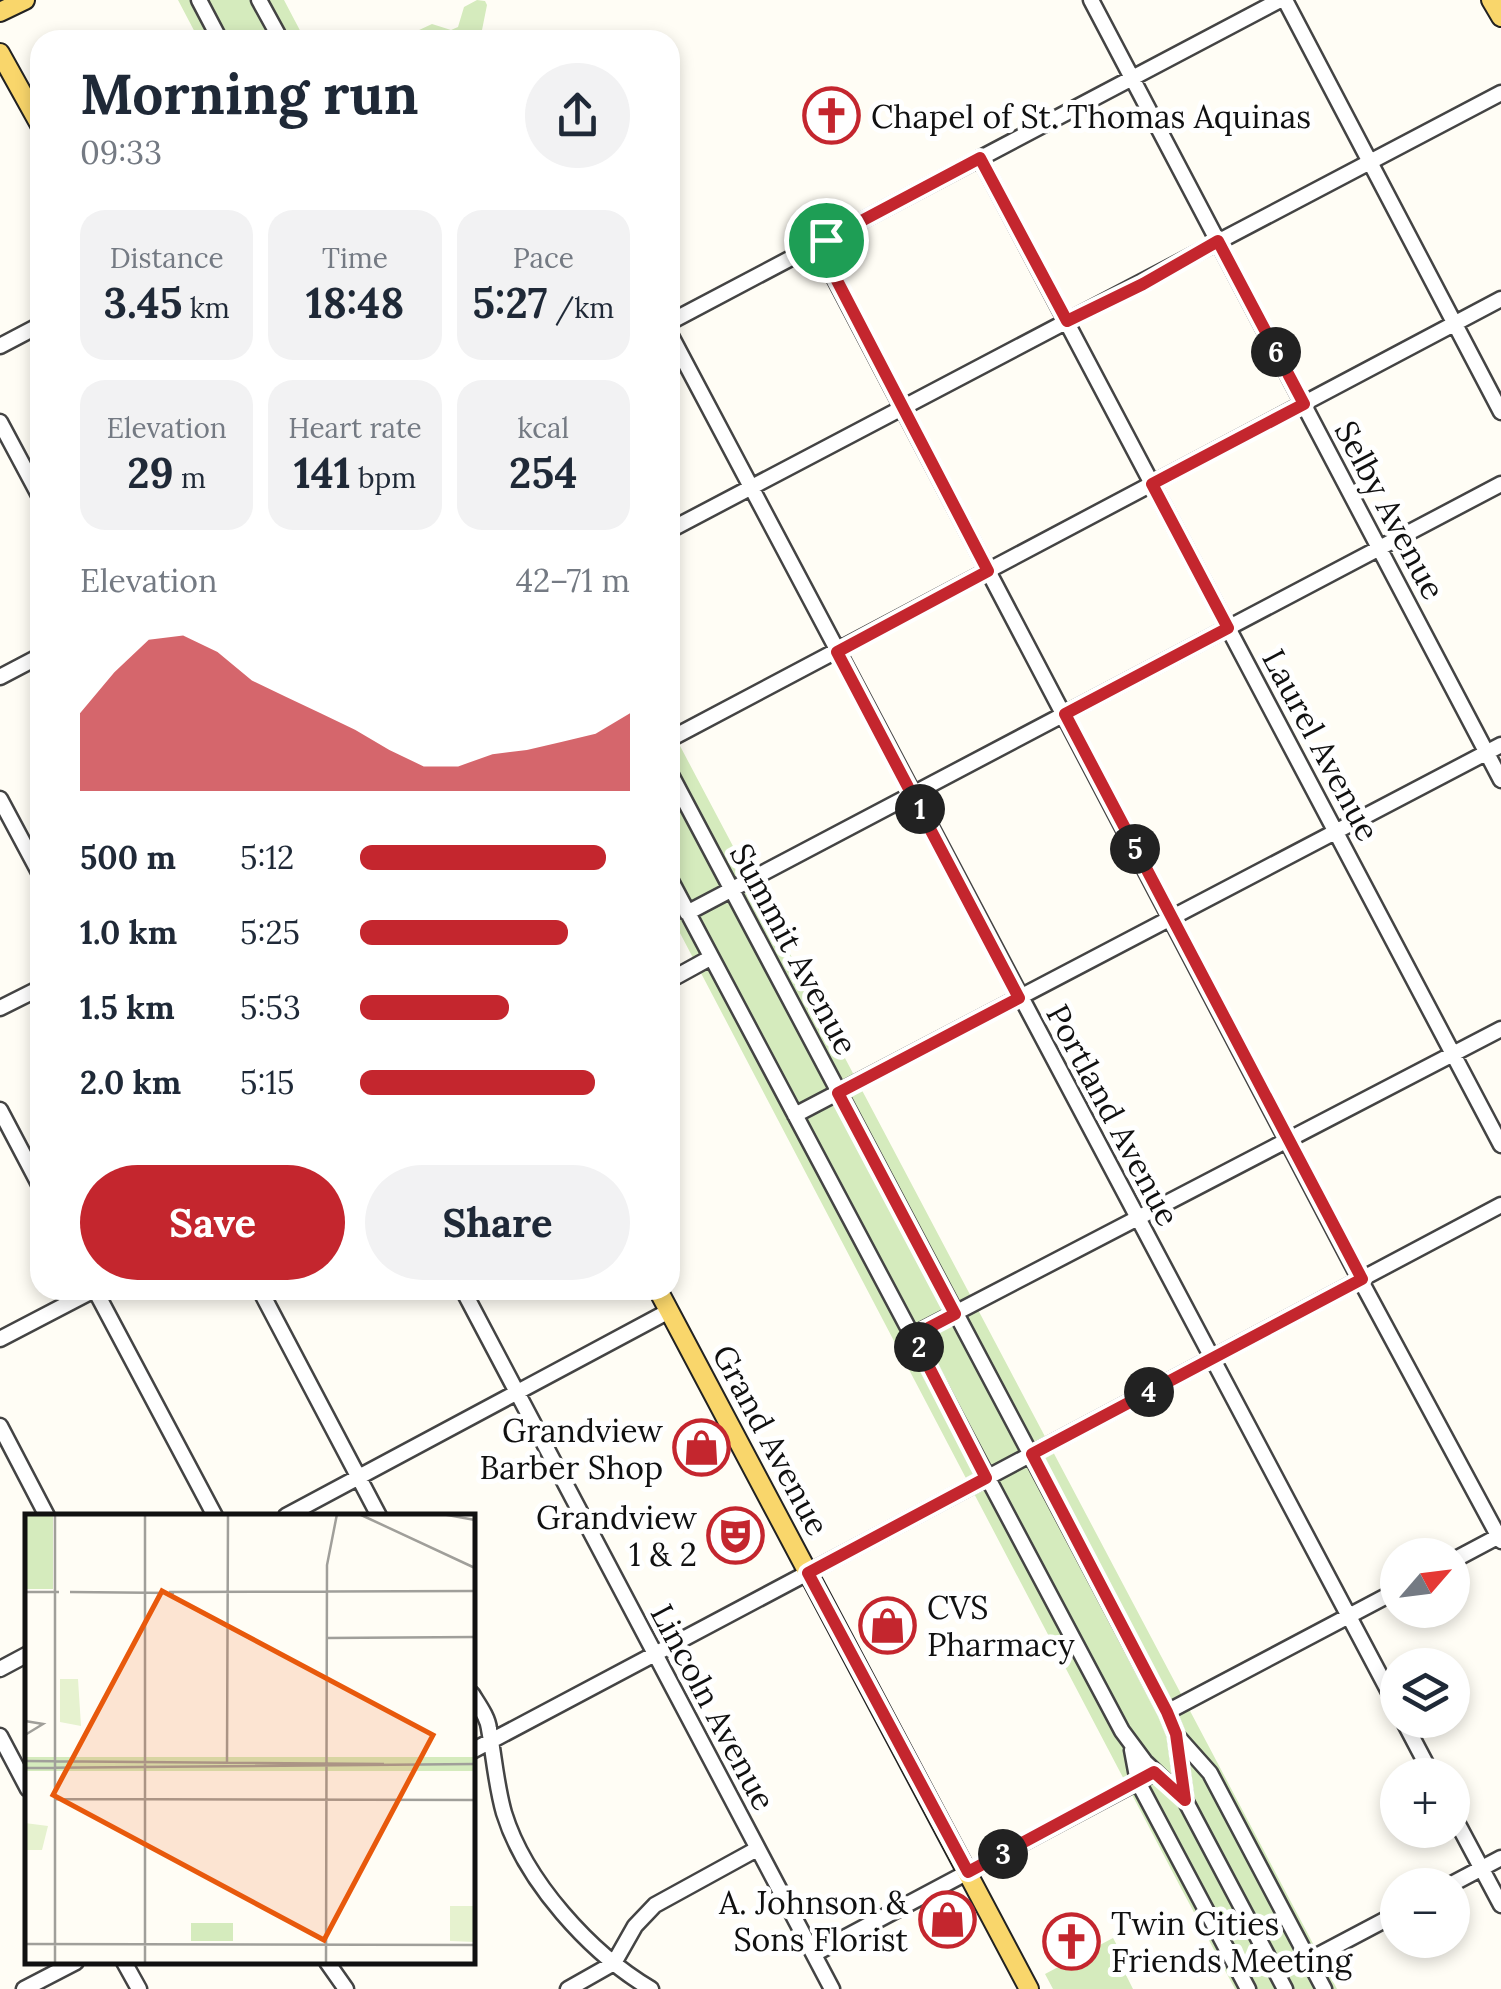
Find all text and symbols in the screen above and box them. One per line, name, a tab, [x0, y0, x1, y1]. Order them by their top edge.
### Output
text: Morning run	[80, 59, 418, 129]
button: share	[525, 63, 630, 168]
church icon: Chapel of St. Thomas Aquinas	[802, 86, 862, 146]
place label: Chapel of St. Thomas Aquinas	[871, 96, 1311, 137]
text: 09:33	[80, 132, 162, 173]
pin	[784, 198, 869, 283]
icon: arrive	[799, 213, 854, 268]
text: Distance	[110, 240, 224, 276]
text: Time	[322, 240, 388, 276]
text: Pace	[513, 240, 574, 276]
text: 3.45	[103, 276, 182, 330]
text: 18:48	[306, 276, 404, 330]
text: 5:27	[472, 276, 548, 330]
text: km	[182, 290, 230, 326]
text: /km	[548, 290, 614, 326]
pin: 6	[1251, 327, 1301, 377]
text: 6	[1268, 334, 1284, 370]
text: Elevation	[107, 410, 227, 446]
text: Heart rate	[288, 410, 422, 446]
text: kcal	[517, 410, 569, 446]
street label: Selby Avenue	[1326, 414, 1454, 606]
text: 29	[127, 446, 174, 500]
text: 141	[294, 446, 351, 500]
text: 254	[509, 446, 578, 500]
text: m	[174, 460, 206, 496]
text: bpm	[351, 460, 416, 496]
text: Elevation	[80, 560, 217, 601]
text: 42–71 m	[516, 560, 630, 601]
street label: Laurel Avenue	[1253, 642, 1389, 848]
pin: 1	[895, 784, 945, 834]
text: 1	[914, 791, 926, 827]
pin: 5	[1110, 824, 1160, 874]
text: 5	[1127, 831, 1143, 867]
street label: Summit Avenue	[721, 836, 867, 1062]
text: 500 m	[80, 837, 176, 878]
text: 5:12	[240, 837, 294, 878]
text: 1.0 km	[80, 912, 177, 953]
text: 5:25	[240, 912, 300, 953]
text: 1.5 km	[80, 987, 175, 1028]
text: 5:53	[240, 987, 301, 1028]
street label: Portland Avenue	[1037, 997, 1189, 1233]
text: 2.0 km	[80, 1062, 181, 1103]
text: 5:15	[240, 1062, 295, 1103]
button: Save	[80, 1165, 345, 1280]
button: Share	[365, 1165, 630, 1280]
pin: 2	[894, 1322, 944, 1372]
text: 2	[912, 1329, 926, 1365]
street label: Grand Avenue	[704, 1338, 838, 1542]
pin: 4	[1124, 1367, 1174, 1417]
text: 4	[1141, 1374, 1157, 1410]
place label: Grandview Barber Shop	[479, 1410, 663, 1488]
shop icon: Grandview Barber Shop	[672, 1418, 732, 1478]
place label: Grandview 1 & 2	[536, 1497, 697, 1575]
theatre icon: Grandview 1 & 2	[706, 1505, 766, 1565]
inset map	[25, 1514, 475, 1964]
north arrow	[1380, 1538, 1470, 1628]
map controls	[1380, 1538, 1470, 1958]
place label: CVS Pharmacy	[927, 1587, 1075, 1665]
shop icon: CVS Pharmacy	[858, 1595, 918, 1655]
street label: Lincoln Avenue	[641, 1597, 785, 1817]
button: layers	[1380, 1648, 1470, 1738]
button: +	[1380, 1758, 1470, 1848]
pin: 3	[978, 1829, 1028, 1879]
text: 3	[995, 1836, 1011, 1872]
button: −	[1380, 1868, 1470, 1958]
place label: A. Johnson & Sons Florist	[718, 1882, 909, 1960]
shop icon: A. Johnson & Sons Florist	[917, 1890, 977, 1950]
place label: Twin Cities Friends Meeting	[1111, 1903, 1353, 1981]
church icon: Twin Cities Friends Meeting	[1042, 1911, 1102, 1971]

